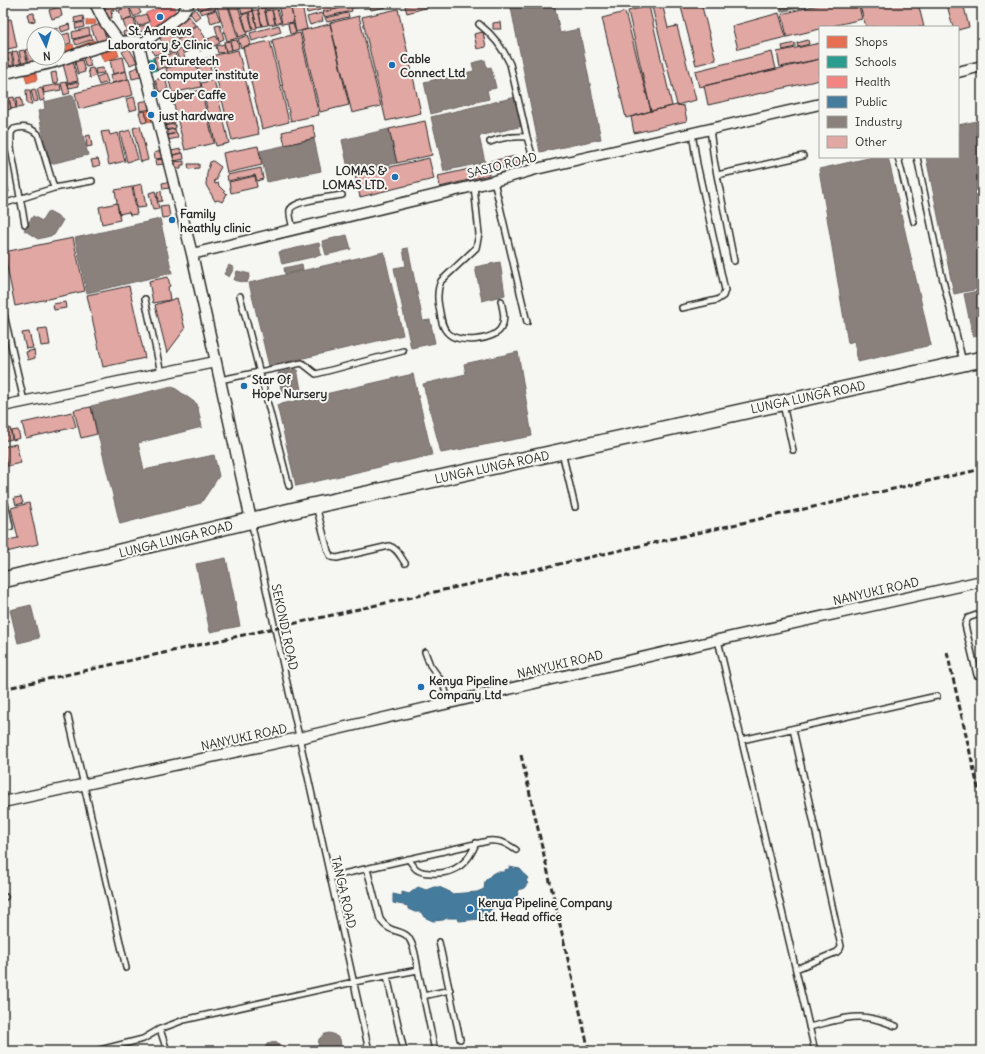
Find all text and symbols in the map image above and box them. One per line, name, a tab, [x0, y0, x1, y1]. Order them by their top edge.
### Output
marker: St. Andrews Laboratory & Clinic	[155, 12, 165, 22]
place label: St. Andrews Laboratory & Clinic	[108, 23, 212, 53]
north arrow	[26, 26, 66, 66]
legend	[819, 26, 959, 158]
text: Shops	[855, 34, 888, 49]
text: N	[42, 49, 51, 63]
place label: Cable Connect Ltd	[400, 51, 465, 80]
place label: Futuretech computer institute	[160, 53, 259, 83]
text: Schools	[855, 54, 896, 69]
marker: Cable Connect Ltd	[387, 60, 397, 70]
marker: Futuretech computer institute	[147, 62, 157, 72]
text: Health	[855, 74, 891, 89]
place label: Cyber Caffe	[162, 87, 227, 103]
marker: Cyber Caffe	[149, 89, 159, 99]
text: Public	[855, 94, 887, 109]
place label: just hardware	[158, 108, 234, 123]
marker: just hardware	[146, 110, 156, 120]
text: Industry	[855, 114, 902, 129]
text: Other	[855, 134, 887, 149]
street label: SASIO ROAD	[466, 149, 538, 181]
place label: LOMAS & LOMAS LTD.	[322, 163, 388, 192]
marker: LOMAS & LOMAS LTD.	[390, 172, 400, 182]
place label: Family heathly clinic	[180, 206, 251, 236]
marker: Family heathly clinic	[167, 215, 177, 225]
place label: Star Of Hope Nursery	[252, 372, 327, 402]
street label: LUNGA LUNGA ROAD	[749, 378, 867, 416]
marker: Star Of Hope Nursery	[239, 381, 249, 391]
street label: LUNGA LUNGA ROAD	[433, 448, 551, 486]
street label: LUNGA LUNGA ROAD	[117, 518, 235, 560]
street label: NANYUKI ROAD	[832, 574, 920, 608]
street label: SEKONDI ROAD	[269, 582, 301, 672]
street label: NANYUKI ROAD	[516, 647, 604, 681]
place label: Kenya Pipeline Company Ltd	[429, 673, 509, 703]
marker: Kenya Pipeline Company Ltd	[416, 682, 426, 692]
street label: NANYUKI ROAD	[200, 721, 288, 753]
street label: TANGA ROAD	[328, 854, 360, 930]
place label: Kenya Pipeline Company Ltd. Head office	[478, 895, 612, 924]
marker: Kenya Pipeline Company Ltd. Head office	[465, 904, 475, 914]

